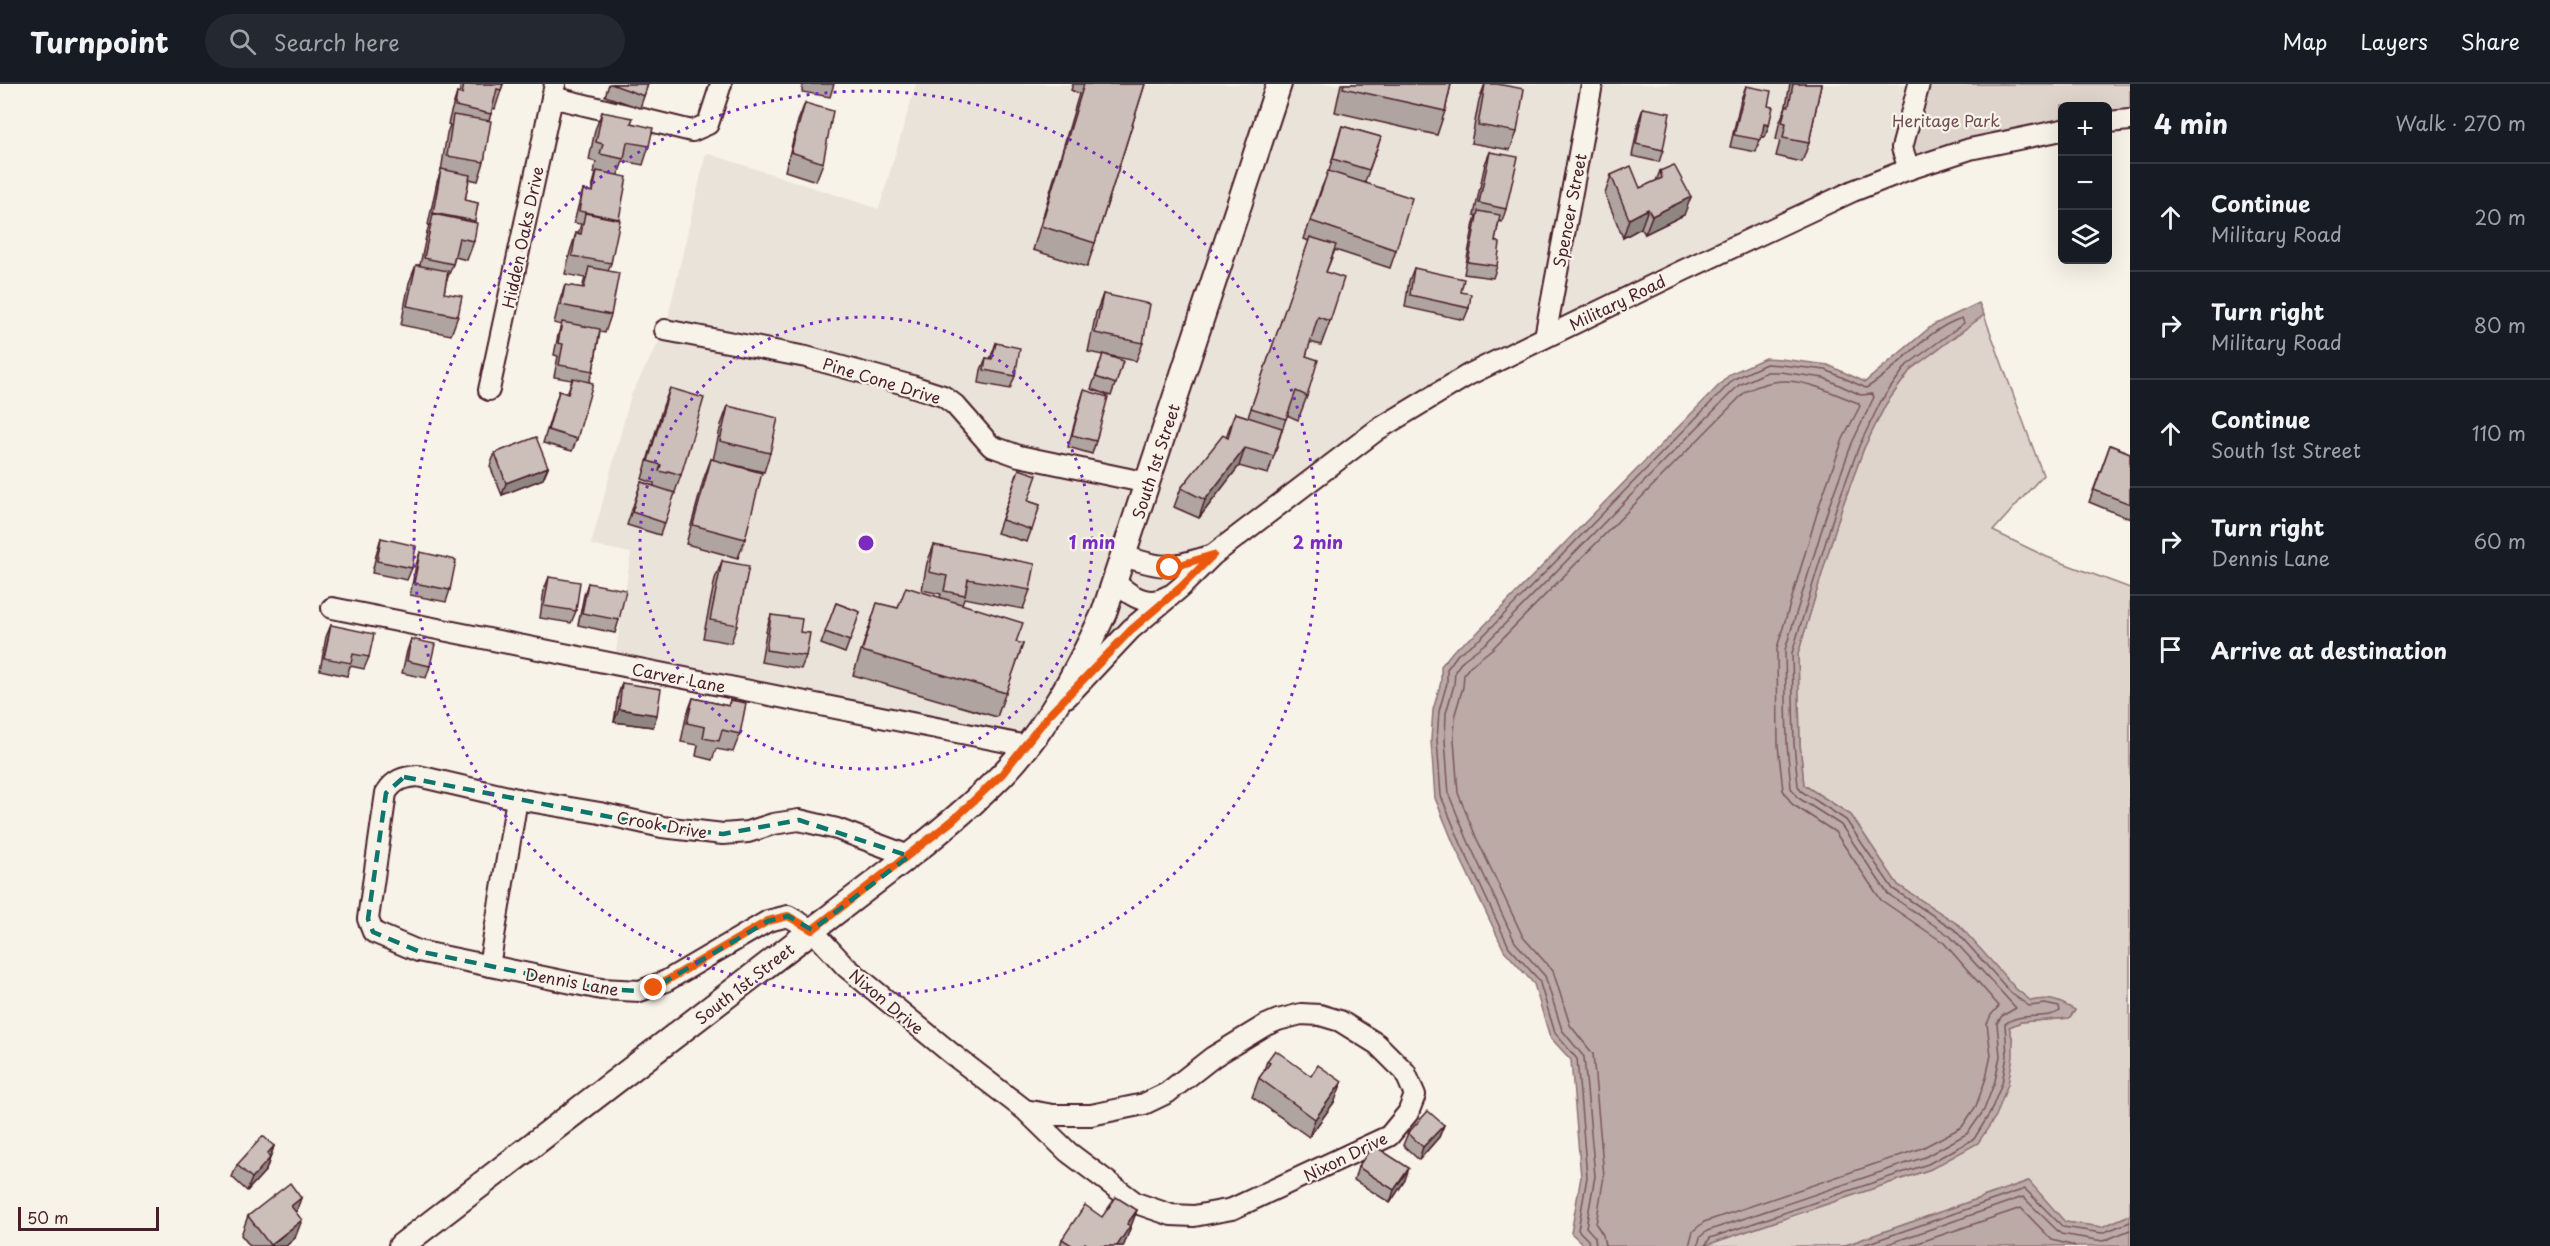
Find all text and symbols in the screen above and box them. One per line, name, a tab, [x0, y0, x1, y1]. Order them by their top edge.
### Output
search box	[205, 14, 625, 68]
text: Turnpoint	[30, 20, 169, 63]
icon: search	[226, 25, 259, 58]
text: Search here	[274, 25, 400, 58]
text: Map	[2283, 25, 2327, 57]
text: Layers	[2360, 25, 2428, 57]
text: Share	[2461, 25, 2520, 57]
map controls	[2058, 102, 2112, 264]
button: +	[2058, 102, 2112, 156]
text: 4 min	[2154, 104, 2228, 143]
park label: Heritage Park	[1892, 108, 2000, 132]
text: Walk · 270 m	[2395, 108, 2526, 138]
street label: Spencer Street	[1546, 151, 1592, 269]
button: −	[2058, 156, 2112, 210]
street label: Hidden Oaks Drive	[495, 164, 549, 310]
text: Continue	[2211, 186, 2310, 219]
icon: ahead	[2154, 201, 2187, 234]
text: 20 m	[2474, 202, 2526, 232]
button: layers	[2058, 210, 2112, 264]
text: Military Road	[2211, 219, 2342, 249]
street label: Military Road	[1565, 268, 1669, 336]
text: Turn right	[2211, 294, 2324, 327]
icon: right	[2154, 309, 2187, 342]
text: 80 m	[2474, 310, 2526, 340]
text: Military Road	[2211, 327, 2342, 357]
street label: Pine Cone Drive	[820, 351, 944, 409]
street label: South 1st Street	[1125, 400, 1185, 522]
text: Continue	[2211, 402, 2310, 435]
icon: ahead	[2154, 417, 2187, 450]
text: 110 m	[2472, 418, 2526, 448]
text: South 1st Street	[2211, 435, 2361, 465]
text: Turn right	[2211, 510, 2324, 543]
icon: right	[2154, 525, 2187, 558]
text: 60 m	[2474, 526, 2526, 556]
text: 1 min	[1069, 528, 1115, 555]
text: 2 min	[1293, 528, 1343, 555]
centre of rings	[856, 533, 876, 553]
text: Dennis Lane	[2211, 543, 2330, 573]
route start	[1156, 554, 1182, 580]
icon: arrive	[2154, 633, 2187, 666]
text: Arrive at destination	[2211, 633, 2447, 666]
street label: Carver Lane	[630, 656, 728, 698]
street label: Crook Drive	[615, 804, 709, 844]
street label: South 1st Street	[689, 936, 799, 1029]
street label: Dennis Lane	[523, 961, 621, 1001]
street label: Nixon Drive	[845, 963, 929, 1039]
route end	[640, 974, 666, 1000]
street label: Nixon Drive	[1299, 1125, 1391, 1187]
scale bar	[18, 1204, 159, 1232]
text: 50 m	[27, 1205, 68, 1229]

